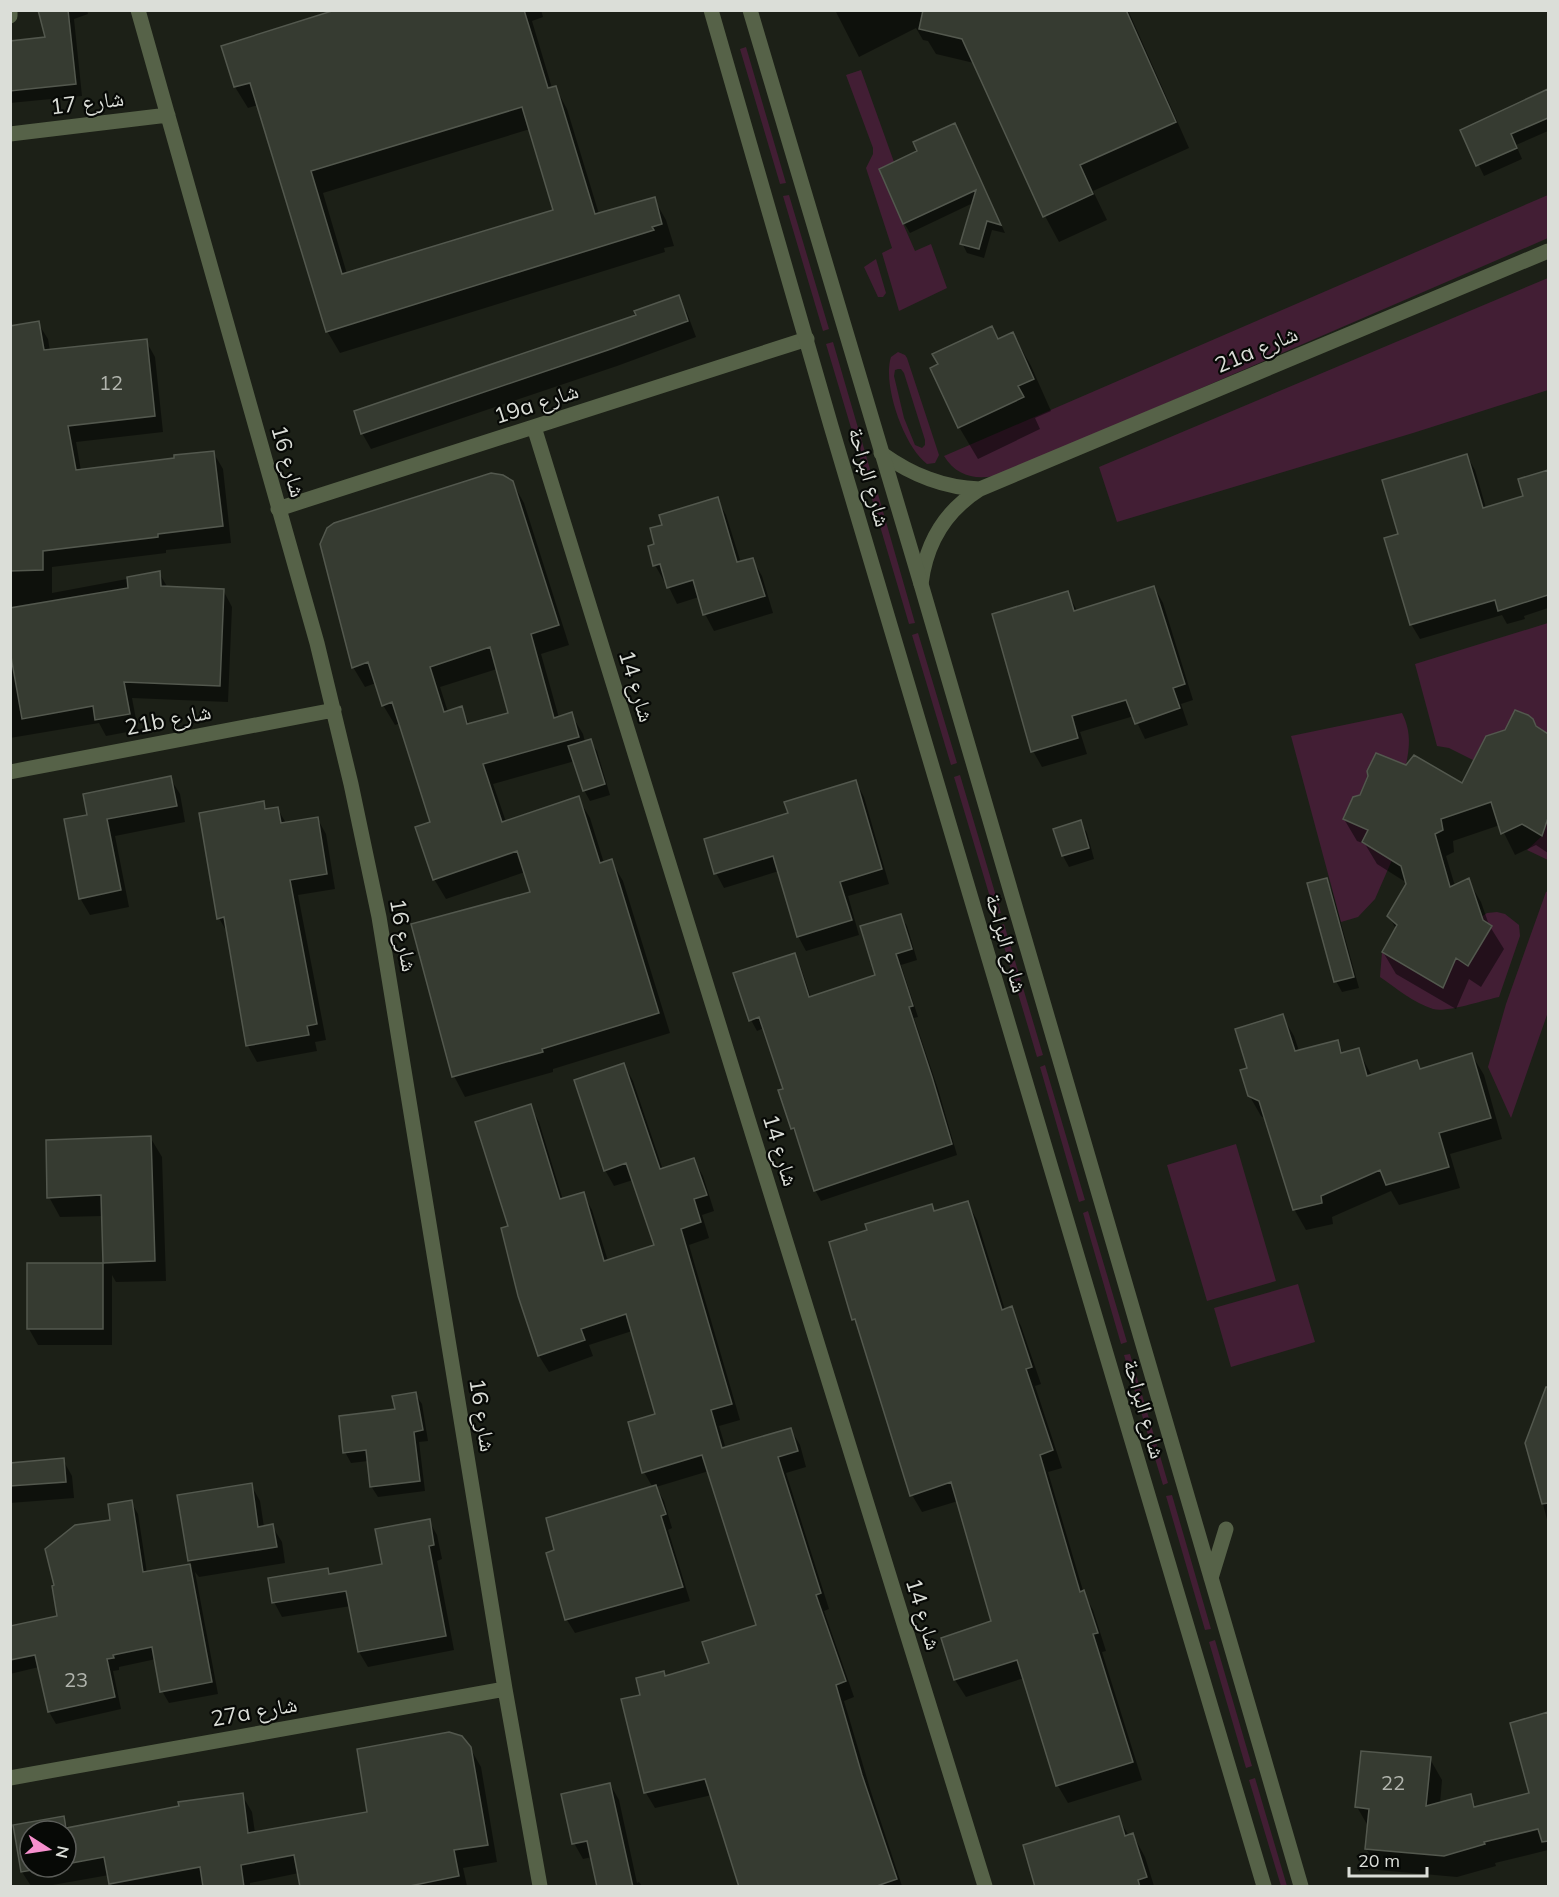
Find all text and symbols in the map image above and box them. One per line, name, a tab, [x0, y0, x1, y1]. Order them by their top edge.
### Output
street label: شارع 17	[49, 84, 125, 120]
street label: 21a شارع	[1210, 319, 1302, 379]
house number: 12	[99, 370, 123, 395]
street label: 19a شارع	[490, 376, 582, 430]
street label: شارع 16	[265, 422, 313, 500]
street label: شارع البراحة	[842, 424, 898, 530]
street label: شارع 14	[613, 647, 661, 725]
street label: 21b شارع	[123, 697, 213, 741]
street label: شارع البراحة	[979, 890, 1035, 996]
street label: شارع 16	[384, 896, 424, 974]
street label: شارع 14	[757, 1111, 805, 1189]
street label: شارع البراحة	[1117, 1356, 1173, 1462]
street label: شارع 16	[463, 1376, 503, 1454]
street label: شارع 14	[900, 1575, 948, 1653]
house number: 23	[64, 1667, 88, 1692]
street label: 27a شارع	[209, 1690, 299, 1732]
house number: 22	[1381, 1770, 1405, 1795]
north arrow	[18, 1819, 78, 1879]
scale bar	[1349, 1840, 1427, 1878]
text: N	[52, 1844, 74, 1860]
text: 20 m	[1358, 1849, 1400, 1872]

